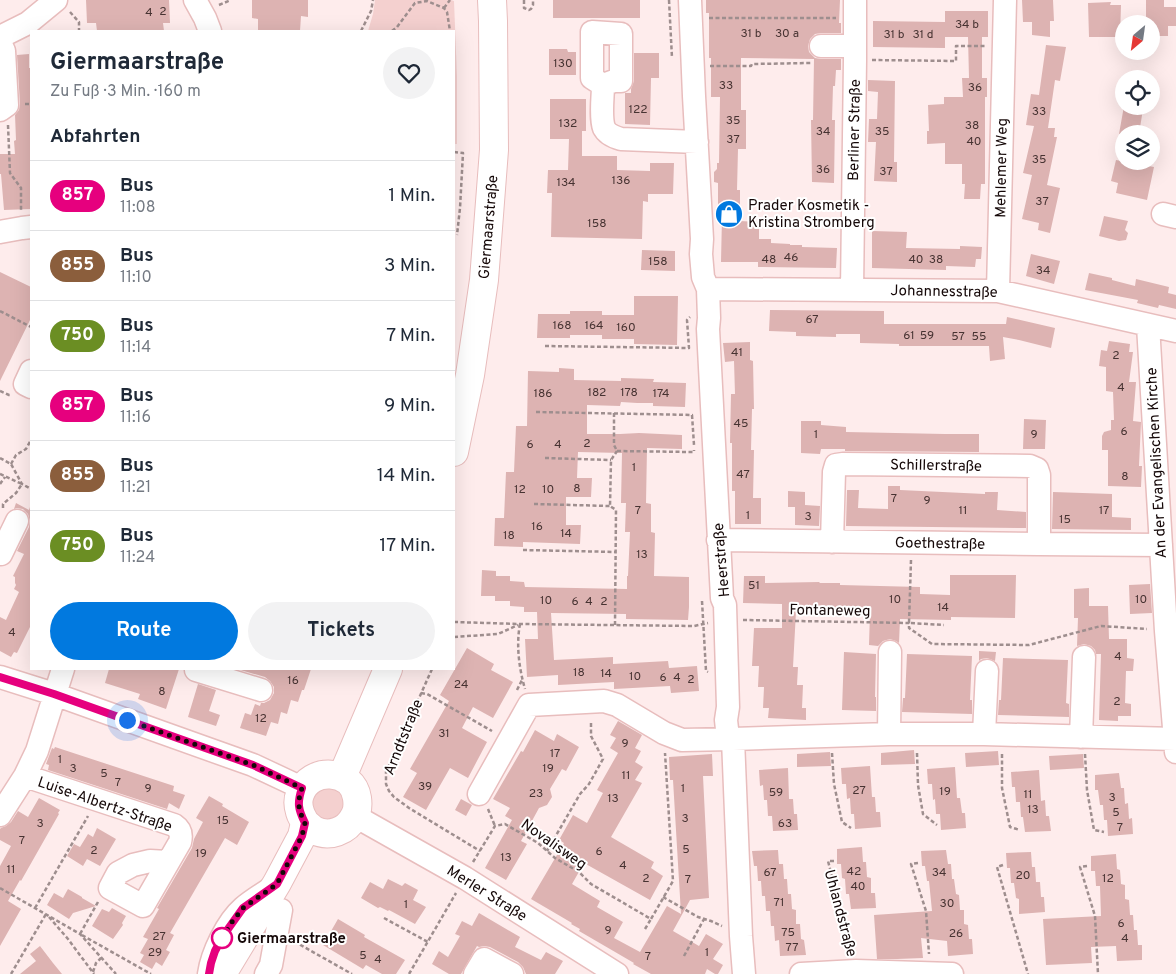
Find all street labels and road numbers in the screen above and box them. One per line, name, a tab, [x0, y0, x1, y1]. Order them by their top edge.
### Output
street label: Berliner Straße	[845, 79, 866, 181]
street label: Mehlemer Weg	[992, 118, 1013, 218]
street label: Giermaarstraße	[475, 174, 504, 280]
street label: Johannesstraße	[890, 282, 998, 303]
street label: An der Evangelischen Kirche	[1143, 367, 1172, 559]
street label: Schillerstraße	[890, 456, 982, 477]
street label: Heerstraße	[710, 522, 735, 598]
street label: Goethestraße	[895, 534, 985, 555]
street label: Fontaneweg	[789, 601, 871, 622]
street label: Arndtstraße	[381, 697, 428, 778]
street label: Luise-Albertz-Straße	[35, 773, 174, 837]
street label: Novalisweg	[516, 816, 590, 875]
street label: Merler Straße	[442, 862, 530, 927]
street label: Uhlandstraße	[819, 868, 860, 959]

